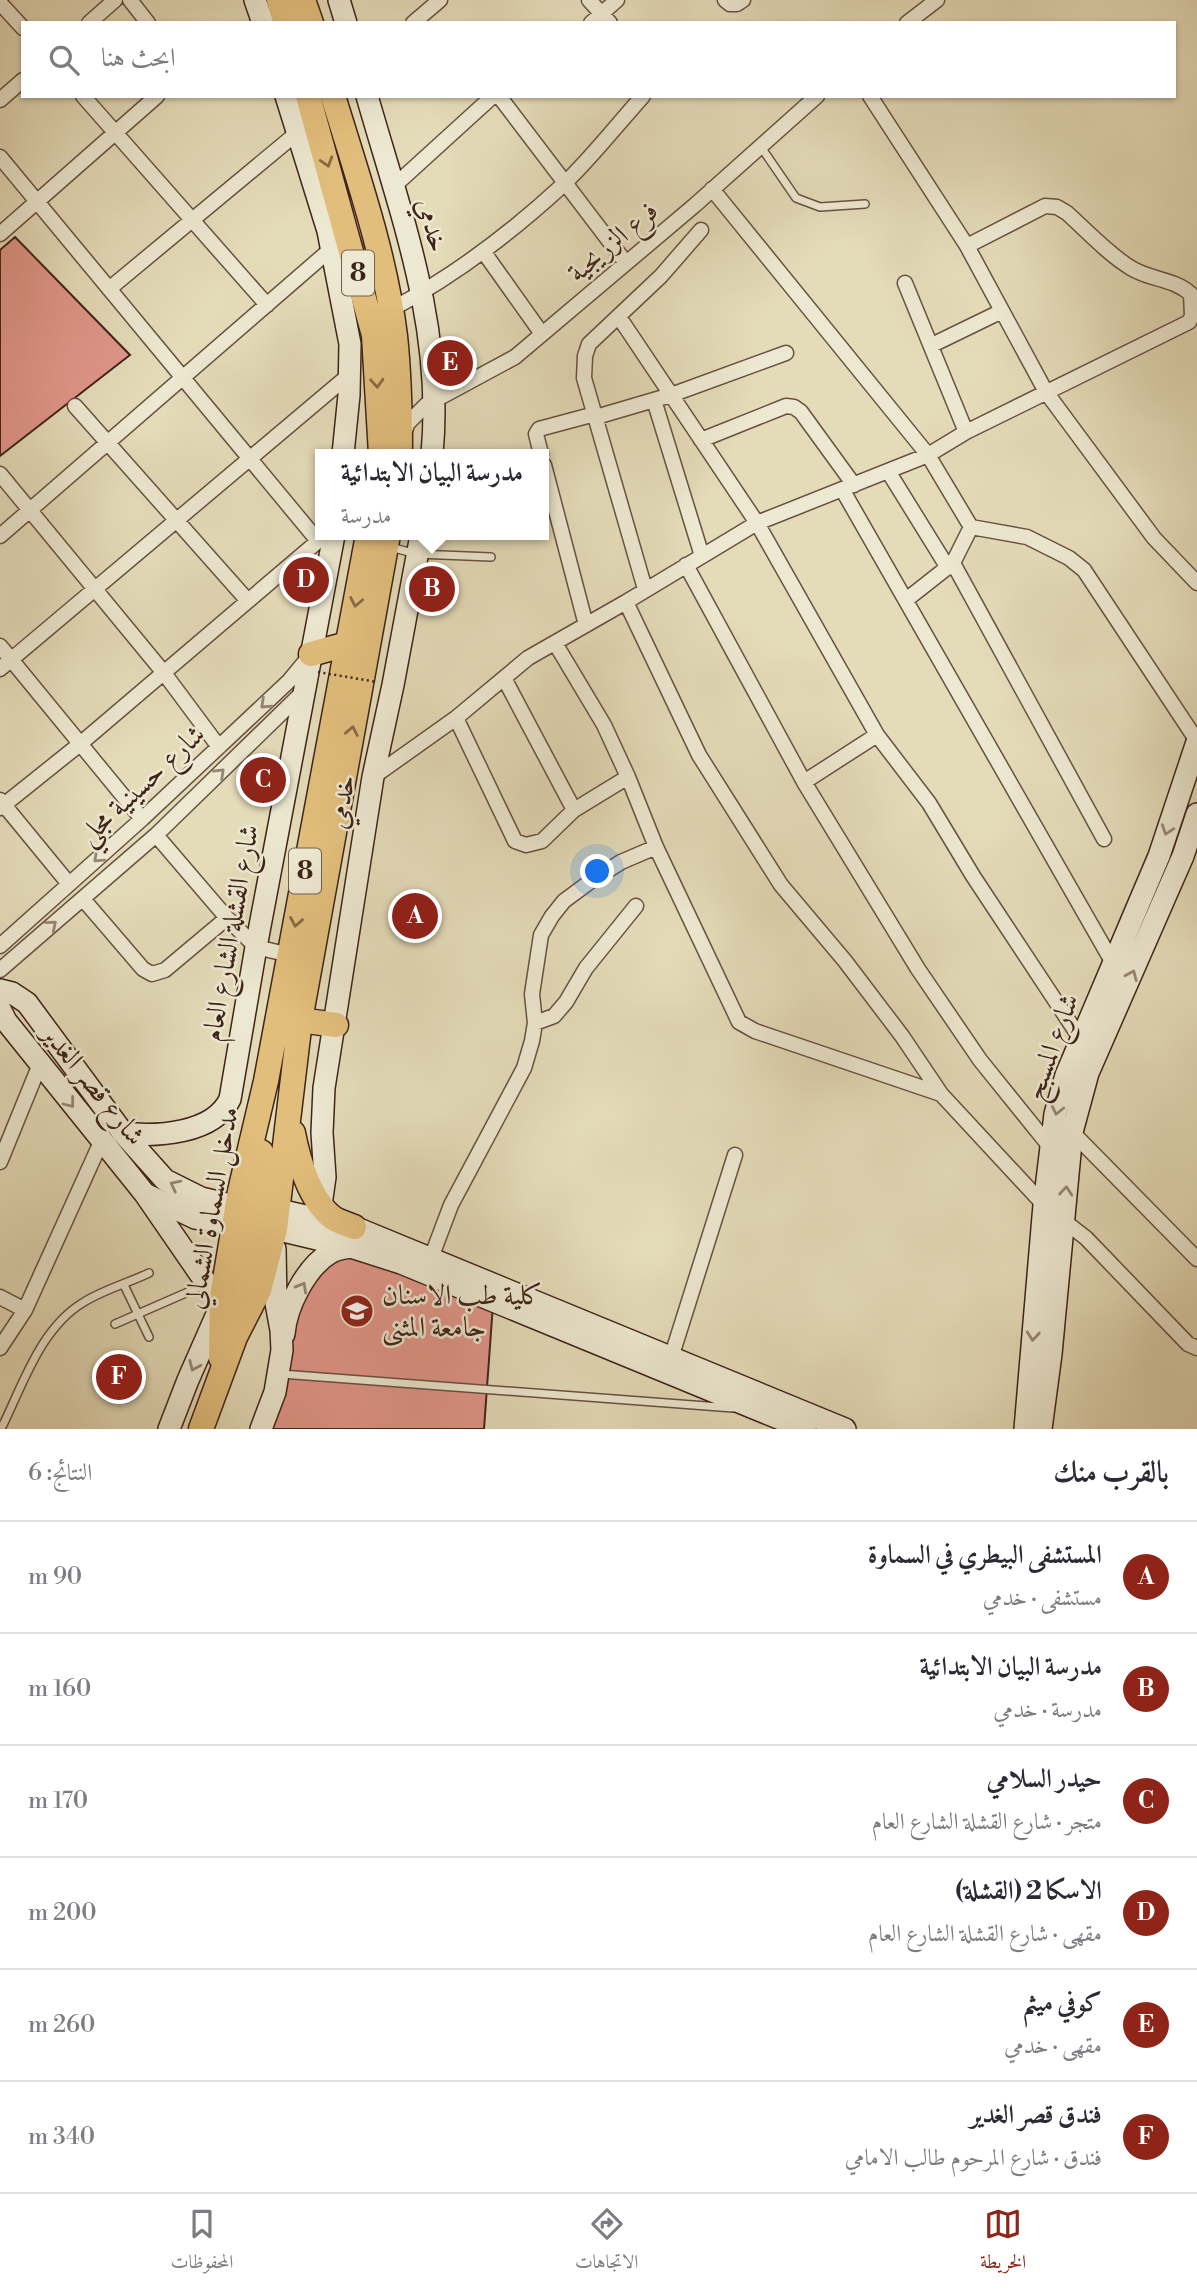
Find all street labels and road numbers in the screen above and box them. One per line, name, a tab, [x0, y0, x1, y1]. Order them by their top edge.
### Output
street label: خدمي	[404, 194, 456, 257]
street label: فرع الزريجية	[560, 194, 669, 294]
road number: 8	[342, 250, 374, 296]
street label: شارع حسينية مجلي	[71, 717, 218, 859]
street label: خدمي	[320, 772, 367, 832]
street label: شارع القشلة الشارع العام	[195, 822, 273, 1045]
road number: 8	[289, 848, 321, 894]
street label: شارع المسبح	[1017, 989, 1093, 1107]
street label: شارع قصر الغدير	[28, 1015, 153, 1156]
street label: مدخل السماوة الشمالي	[177, 1104, 251, 1313]

